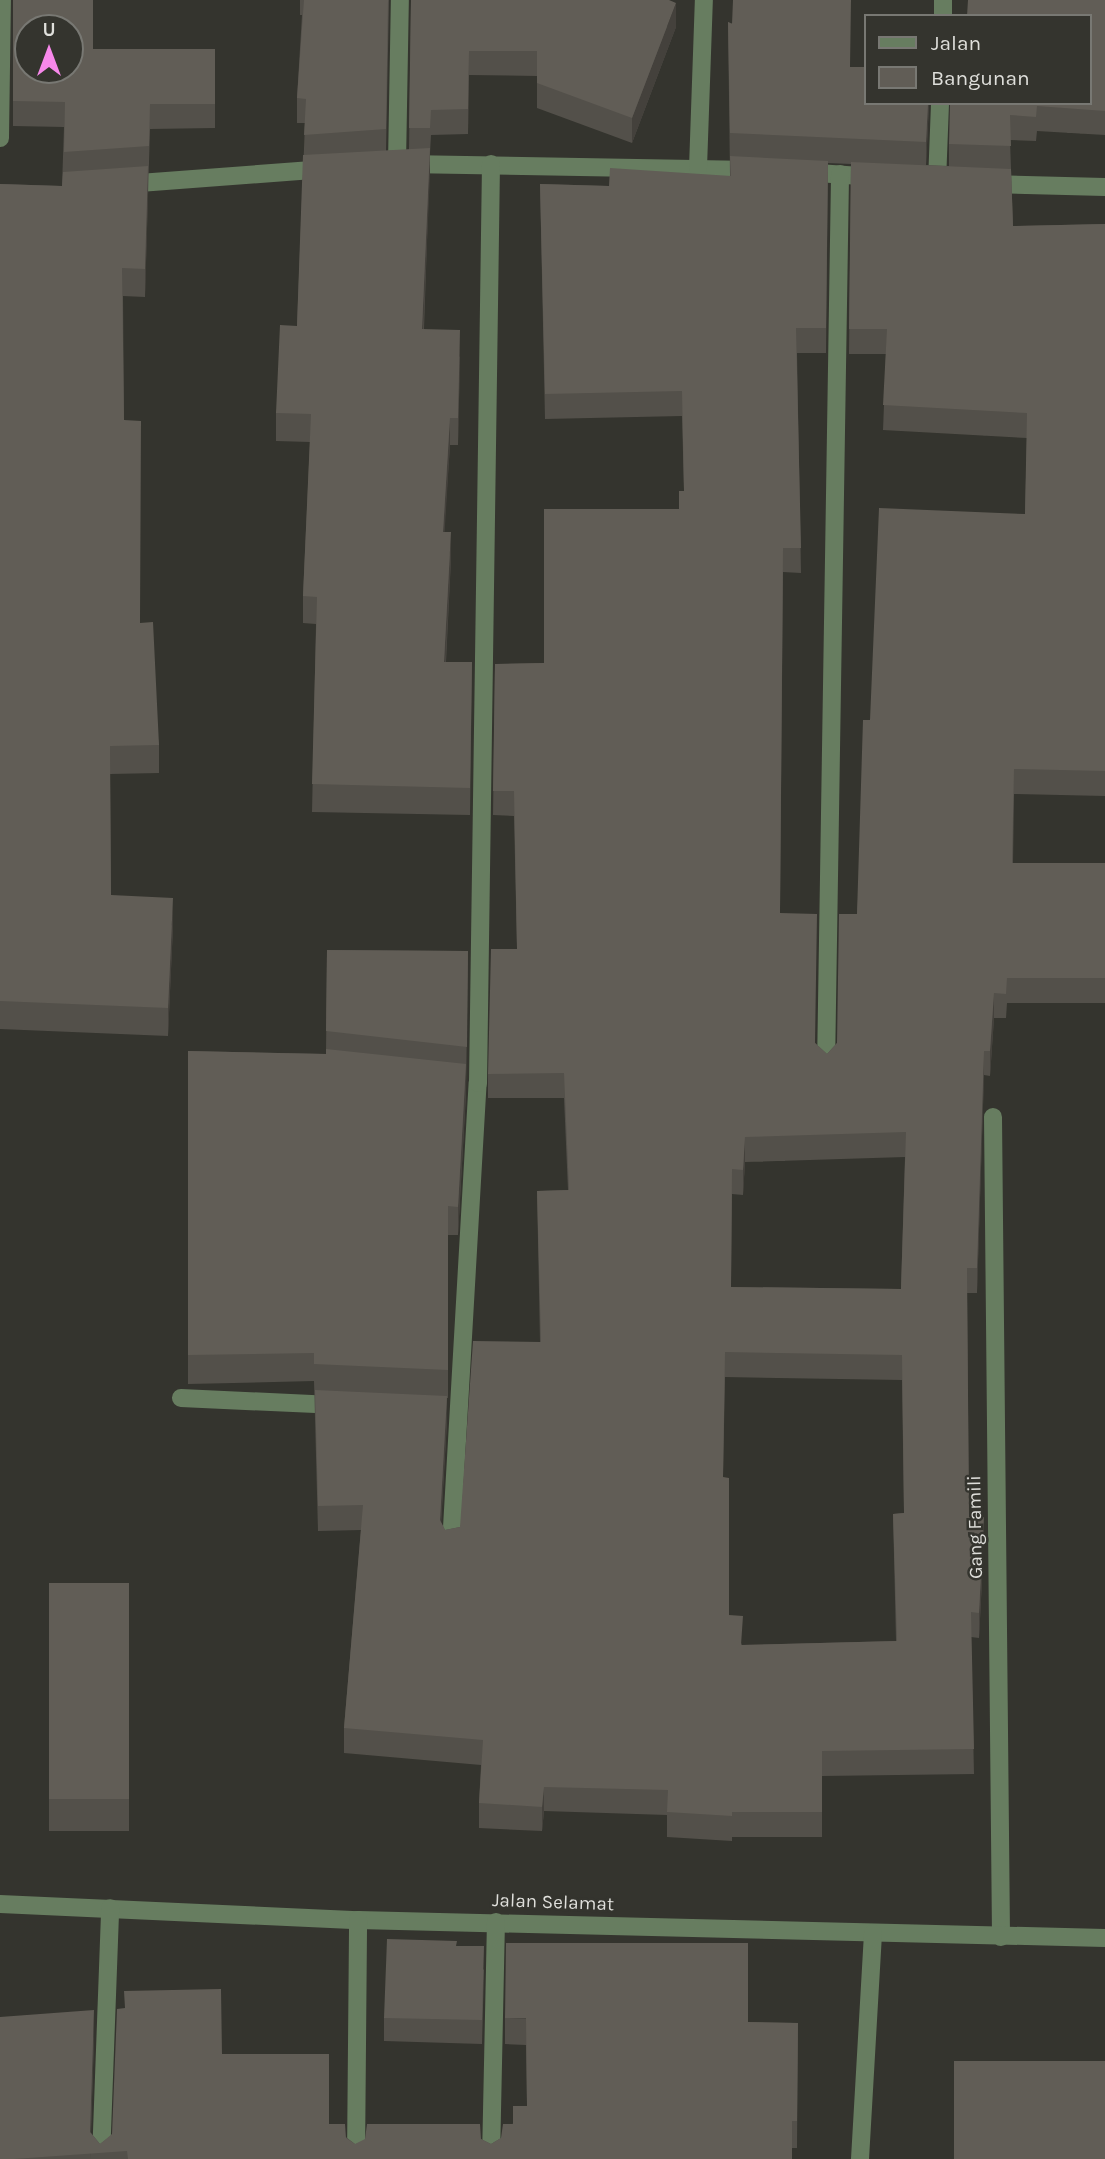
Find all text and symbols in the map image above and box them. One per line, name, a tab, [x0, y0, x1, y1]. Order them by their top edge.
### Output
north arrow	[14, 14, 84, 84]
legend	[864, 14, 1091, 105]
text: U	[42, 19, 56, 41]
text: Jalan	[931, 31, 981, 55]
text: Bangunan	[931, 66, 1030, 90]
street label: Gang Famili	[964, 1475, 988, 1579]
street label: Jalan Selamat	[491, 1889, 615, 1917]

